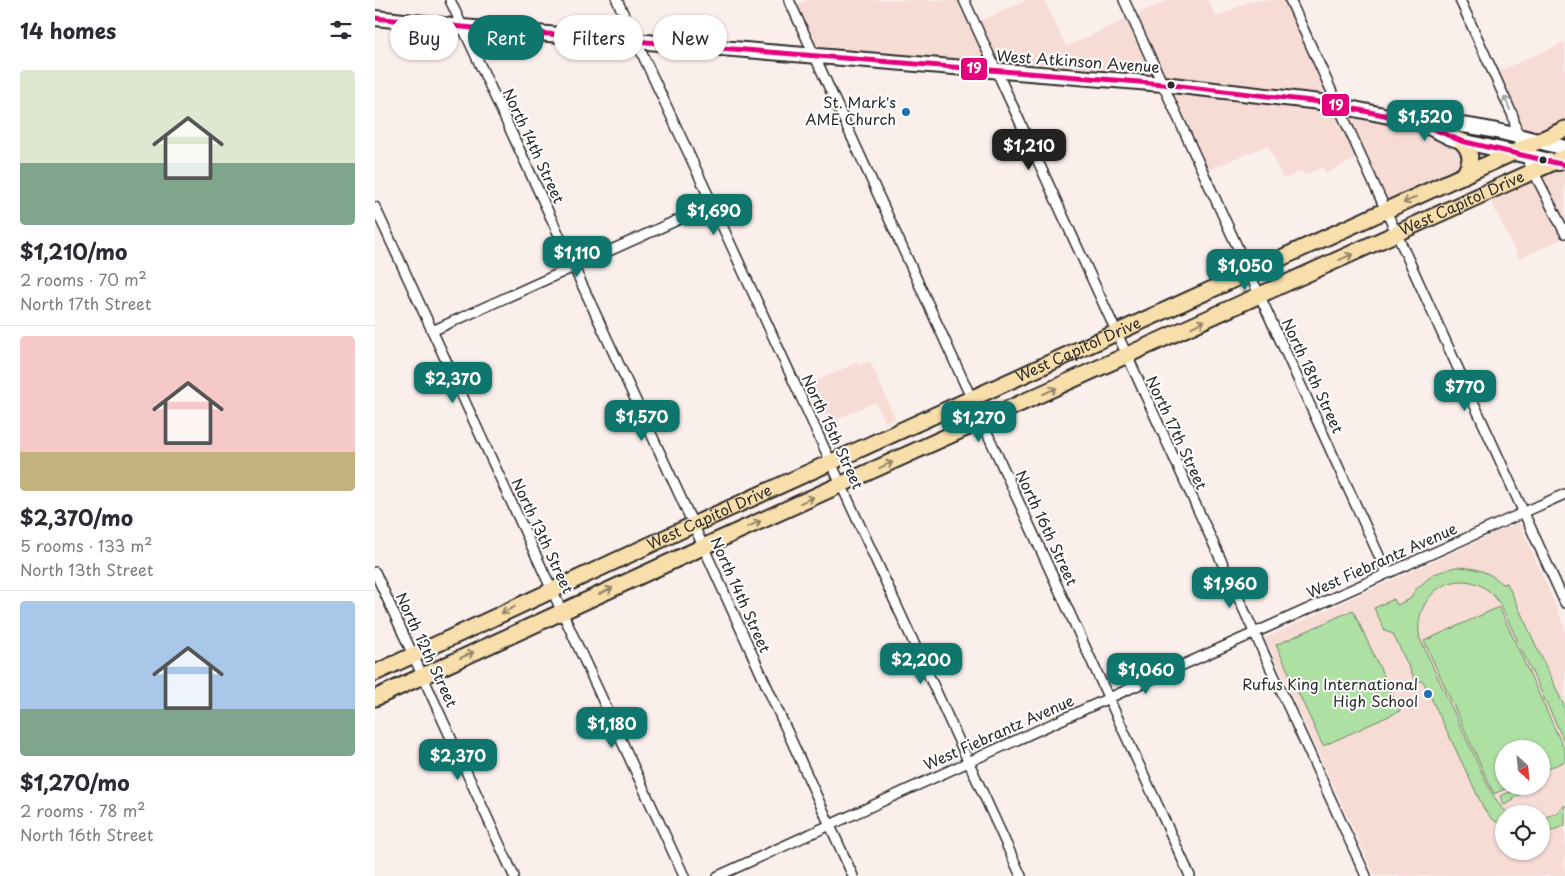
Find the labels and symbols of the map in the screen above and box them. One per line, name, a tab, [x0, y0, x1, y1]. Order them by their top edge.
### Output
street label: West Atkinson Avenue	[996, 43, 1161, 78]
line badge: 19	[960, 57, 988, 81]
text: 19	[966, 57, 982, 78]
unlabelled marker	[1166, 80, 1176, 90]
street label: North 14th Street	[498, 84, 571, 207]
place label: St. Mark's AME Church	[805, 90, 896, 130]
line badge: 19	[1321, 93, 1350, 117]
text: 19	[1328, 94, 1344, 115]
one-way arrow	[1501, 96, 1511, 111]
pin: $1,520	[1384, 100, 1466, 142]
marker: St. Mark's AME Church	[900, 106, 912, 118]
pin: $1,210	[988, 128, 1070, 171]
unlabelled marker	[1538, 155, 1548, 165]
street label: West Capitol Drive	[1395, 164, 1528, 241]
pin: $1,690	[673, 194, 755, 236]
one-way arrow	[1403, 196, 1418, 205]
pin: $1,110	[536, 236, 618, 278]
pin: $1,050	[1204, 248, 1286, 291]
one-way arrow	[1338, 252, 1353, 262]
street label: West Capitol Drive	[1012, 310, 1144, 387]
street label: North 18th Street	[1277, 314, 1350, 437]
one-way arrow	[1190, 319, 1205, 328]
pin: $2,370	[412, 362, 494, 404]
street label: North 15th Street	[797, 370, 870, 493]
pin: $770	[1435, 370, 1495, 412]
street label: North 17th Street	[1141, 372, 1214, 493]
one-way arrow	[1042, 386, 1057, 395]
pin: $1,570	[601, 400, 683, 442]
pin: $1,270	[938, 400, 1020, 443]
one-way arrow	[878, 459, 893, 469]
street label: North 16th Street	[1011, 466, 1084, 589]
street label: North 13th Street	[507, 474, 580, 597]
street label: West Capitol Drive	[643, 478, 775, 555]
one-way arrow	[799, 495, 814, 505]
street label: West Fiebrantz Avenue	[1302, 516, 1460, 603]
one-way arrow	[746, 519, 761, 529]
street label: North 14th Street	[706, 533, 777, 656]
pin: $1,960	[1189, 566, 1271, 609]
one-way arrow	[598, 586, 613, 596]
street label: North 12th Street	[391, 588, 464, 711]
one-way arrow	[501, 606, 516, 616]
pin: $2,200	[880, 642, 962, 685]
one-way arrow	[459, 650, 474, 660]
pin: $1,060	[1105, 652, 1187, 695]
place label: Rufus King International High School	[1242, 672, 1418, 712]
street label: West Fiebrantz Avenue	[919, 688, 1077, 775]
marker: Rufus King International High School	[1422, 688, 1434, 700]
pin: $1,180	[571, 706, 653, 749]
pin: $2,370	[417, 738, 499, 781]
north arrow	[1495, 740, 1550, 795]

